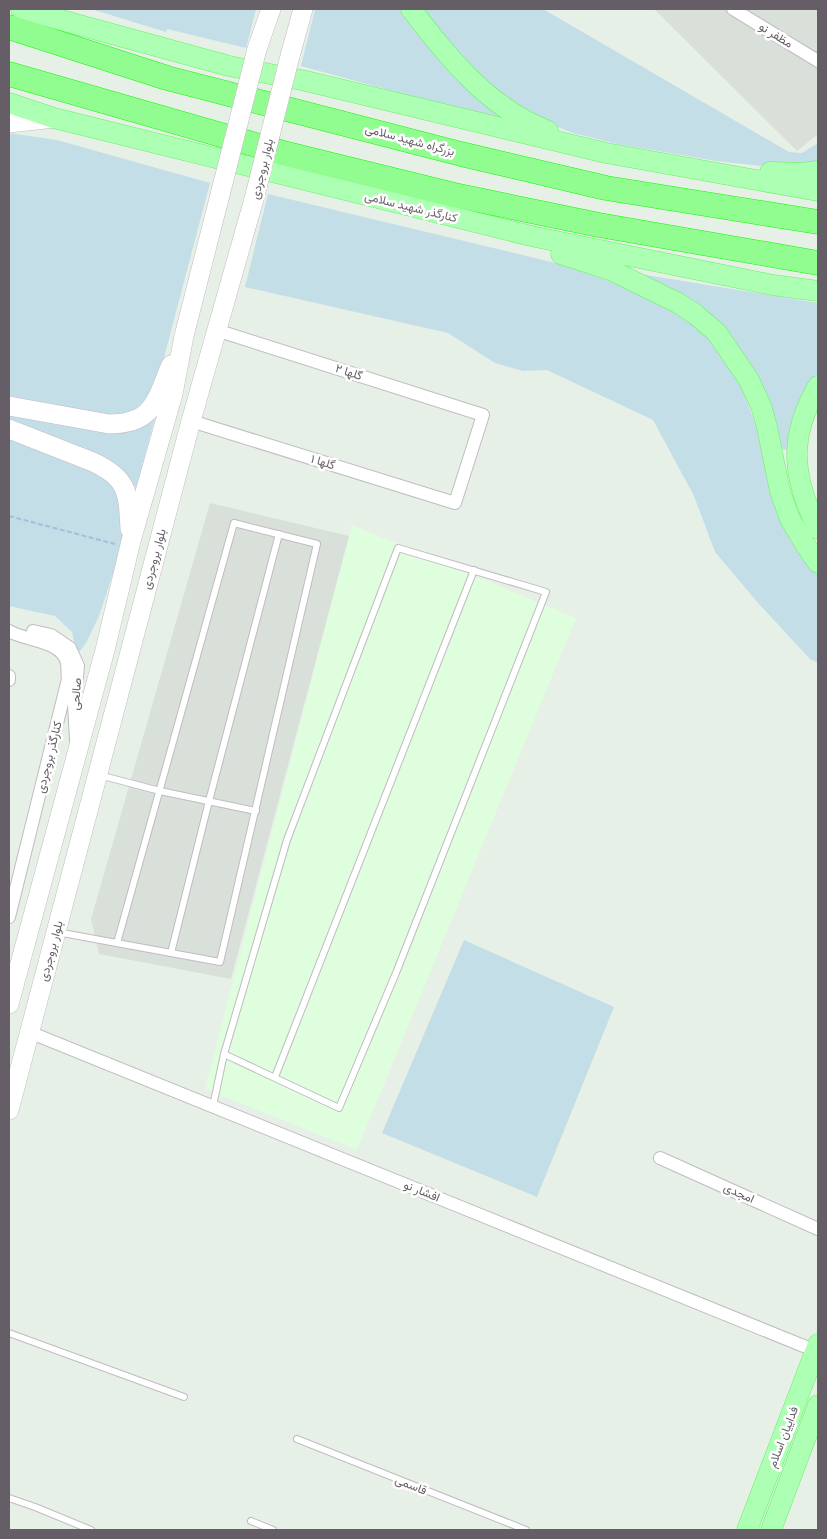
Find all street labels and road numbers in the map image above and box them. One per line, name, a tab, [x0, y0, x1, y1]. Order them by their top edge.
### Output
street label: مظفر نو	[756, 19, 795, 52]
street label: بزرگراه شهید سلامی	[363, 121, 456, 160]
street label: بلوار بروجردی	[248, 137, 277, 201]
street label: کنارگذر شهید سلامی	[363, 189, 459, 226]
street label: گلها ۲	[333, 361, 364, 384]
street label: گلها ۱	[309, 452, 337, 473]
street label: بلوار بروجردی	[139, 527, 170, 591]
street label: صالحی	[68, 677, 85, 711]
street label: کنارگذر بروجردی	[33, 720, 66, 795]
street label: بلوار بروجردی	[36, 919, 67, 983]
street label: افشار نو	[402, 1177, 442, 1205]
street label: امجدی	[721, 1180, 757, 1207]
street label: فداییان اسلام	[765, 1405, 802, 1470]
street label: قاسمی	[393, 1472, 429, 1499]

